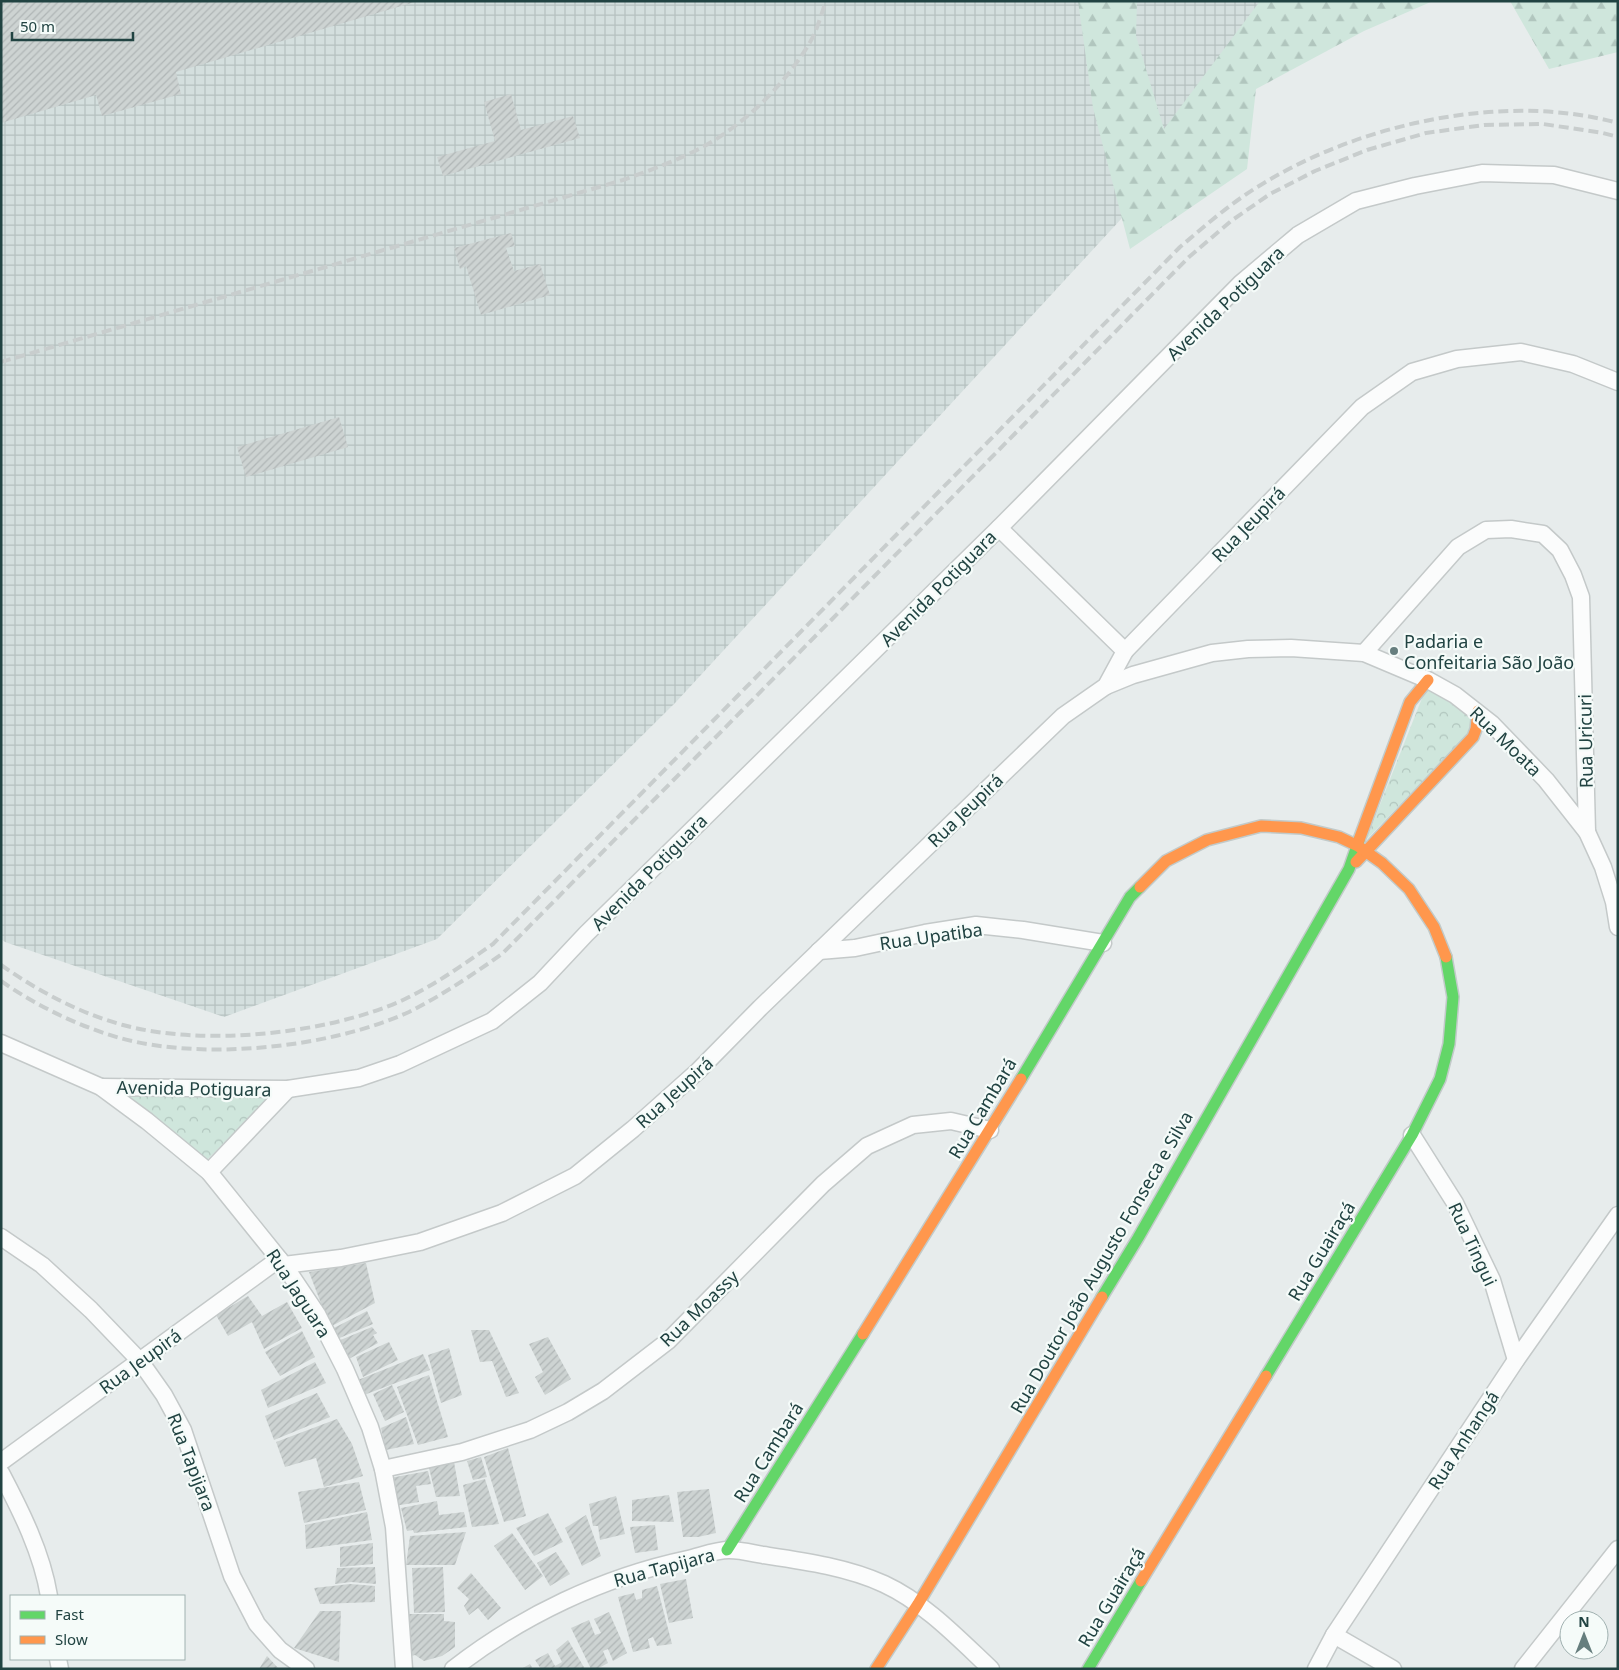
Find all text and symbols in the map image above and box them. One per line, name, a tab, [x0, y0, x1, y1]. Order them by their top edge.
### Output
scale bar	[12, 10, 134, 42]
text: 50 m	[20, 16, 55, 36]
street label: Avenida Potiguara	[1161, 241, 1289, 365]
street label: Rua Jeupirá	[1206, 481, 1290, 567]
street label: Avenida Potiguara	[875, 525, 1001, 651]
place label: Padaria e Confeitaria São João	[1404, 629, 1574, 674]
marker: Padaria e Confeitaria São João	[1388, 645, 1400, 657]
street label: Rua Uricuri	[1572, 694, 1598, 788]
street label: Rua Moata	[1465, 701, 1547, 781]
street label: Rua Jeupirá	[922, 768, 1008, 852]
street label: Avenida Potiguara	[586, 809, 712, 935]
street label: Rua Upatiba	[878, 917, 984, 955]
street label: Rua Jeupirá	[630, 1051, 718, 1133]
street label: Rua Cambará	[942, 1053, 1022, 1163]
street label: Avenida Potiguara	[116, 1075, 272, 1101]
street label: Rua Doutor João Augusto Fonseca e Silva	[1004, 1106, 1198, 1418]
street label: Rua Guairaçá	[1282, 1197, 1360, 1305]
street label: Rua Tingui	[1443, 1198, 1503, 1290]
street label: Rua Jaguara	[261, 1244, 337, 1342]
street label: Rua Moassy	[654, 1264, 744, 1352]
street label: Rua Jeupirá	[94, 1323, 186, 1399]
street label: Rua Anhangá	[1422, 1386, 1504, 1494]
street label: Rua Cambará	[728, 1397, 808, 1507]
street label: Rua Tapijara	[162, 1409, 222, 1515]
street label: Rua Tapijara	[611, 1542, 717, 1592]
street label: Rua Guairaçá	[1072, 1543, 1150, 1651]
legend	[10, 1595, 185, 1660]
text: Fast	[55, 1604, 84, 1624]
north arrow	[1559, 1610, 1609, 1660]
text: N	[1578, 1612, 1590, 1631]
text: Slow	[55, 1629, 88, 1649]

